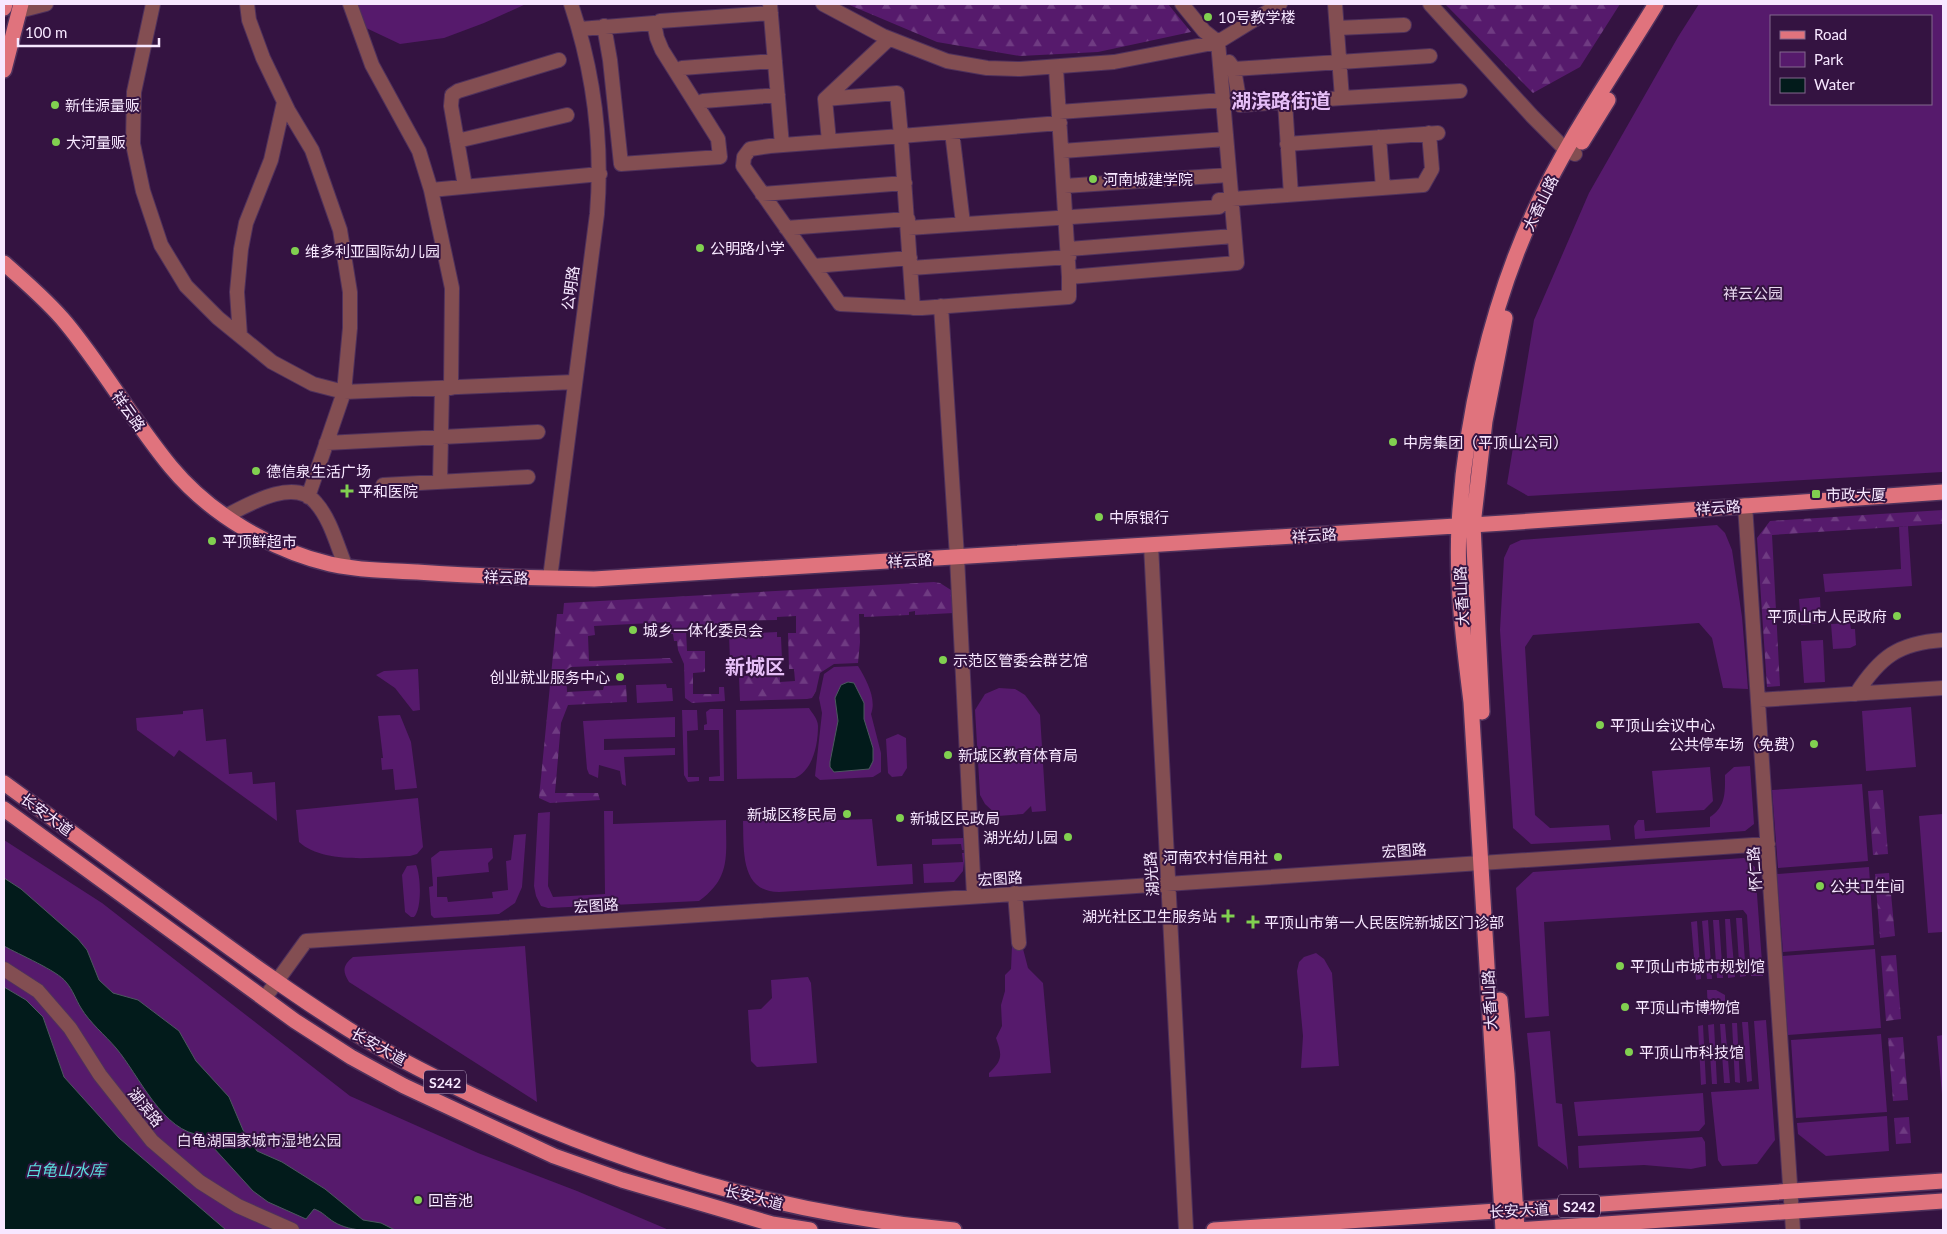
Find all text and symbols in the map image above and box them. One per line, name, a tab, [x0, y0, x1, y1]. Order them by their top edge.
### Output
place label: 10号教学楼	[1218, 8, 1295, 26]
marker: 10号教学楼	[1202, 11, 1214, 23]
scale bar	[18, 15, 159, 47]
legend	[1770, 15, 1932, 105]
text: 100 m	[25, 23, 67, 41]
text: Road	[1814, 25, 1847, 43]
text: Park	[1814, 50, 1844, 68]
text: Water	[1814, 75, 1855, 93]
district label: 湖滨路街道	[1231, 88, 1331, 112]
place label: 新佳源量贩	[65, 96, 140, 114]
marker: 新佳源量贩	[49, 99, 61, 111]
place label: 大河量贩	[66, 133, 126, 151]
marker: 大河量贩	[50, 136, 62, 148]
place label: 河南城建学院	[1103, 170, 1193, 188]
street label: 大香山路	[1519, 172, 1561, 234]
marker: 河南城建学院	[1087, 173, 1099, 185]
place label: 公明路小学	[710, 239, 785, 257]
place label: 维多利亚国际幼儿园	[305, 242, 440, 260]
marker: 公明路小学	[694, 242, 706, 254]
marker: 维多利亚国际幼儿园	[289, 245, 301, 257]
street label: 公明路	[558, 264, 582, 312]
park label: 祥云公园	[1723, 284, 1783, 302]
street label: 祥云路	[108, 388, 150, 434]
place label: 中房集团（平顶山公司）	[1403, 433, 1568, 451]
marker: 中房集团（平顶山公司）	[1387, 436, 1399, 448]
place label: 德信泉生活广场	[266, 462, 371, 480]
marker: 德信泉生活广场	[250, 465, 262, 477]
place label: 平和医院	[358, 482, 418, 500]
marker: 平和医院	[340, 484, 354, 498]
place label: 市政大厦	[1826, 485, 1886, 503]
marker: 市政大厦	[1810, 488, 1822, 500]
street label: 祥云路	[1695, 496, 1741, 518]
place label: 中原银行	[1109, 508, 1169, 526]
marker: 中原银行	[1093, 511, 1105, 523]
street label: 祥云路	[1291, 524, 1337, 546]
place label: 平顶鲜超市	[222, 532, 297, 550]
marker: 平顶鲜超市	[206, 535, 218, 547]
street label: 祥云路	[887, 550, 933, 570]
street label: 大香山路	[1450, 566, 1472, 626]
street label: 祥云路	[483, 567, 529, 587]
place label: 平顶山市人民政府	[1767, 607, 1887, 625]
marker: 平顶山市人民政府	[1891, 610, 1903, 622]
place label: 城乡一体化委员会	[643, 621, 763, 639]
marker: 城乡一体化委员会	[627, 624, 639, 636]
place label: 示范区管委会群艺馆	[953, 651, 1088, 669]
district label: 新城区	[725, 654, 785, 678]
marker: 示范区管委会群艺馆	[937, 654, 949, 666]
place label: 创业就业服务中心	[490, 668, 610, 686]
marker: 创业就业服务中心	[614, 671, 626, 683]
place label: 平顶山会议中心	[1610, 716, 1715, 734]
marker: 平顶山会议中心	[1594, 719, 1606, 731]
place label: 公共停车场（免费）	[1669, 735, 1804, 753]
marker: 公共停车场（免费）	[1808, 738, 1820, 750]
place label: 新城区教育体育局	[958, 746, 1078, 764]
marker: 新城区教育体育局	[942, 749, 954, 761]
street label: 长安大道	[17, 789, 77, 839]
place label: 新城区移民局	[747, 805, 837, 823]
marker: 新城区移民局	[841, 808, 853, 820]
place label: 新城区民政局	[910, 809, 1000, 827]
marker: 新城区民政局	[894, 812, 906, 824]
place label: 湖光幼儿园	[983, 828, 1058, 846]
marker: 湖光幼儿园	[1062, 831, 1074, 843]
street label: 宏图路	[1381, 839, 1427, 861]
street label: 怀仁路	[1743, 846, 1765, 892]
place label: 河南农村信用社	[1163, 848, 1268, 866]
street label: 湖光路	[1140, 851, 1162, 897]
marker: 河南农村信用社	[1272, 851, 1284, 863]
street label: 宏图路	[977, 867, 1023, 889]
place label: 公共卫生间	[1830, 877, 1905, 895]
marker: 公共卫生间	[1814, 880, 1826, 892]
street label: 宏图路	[573, 894, 619, 916]
place label: 湖光社区卫生服务站	[1082, 907, 1217, 925]
marker: 湖光社区卫生服务站	[1221, 909, 1235, 923]
place label: 平顶山市第一人民医院新城区门诊部	[1264, 913, 1504, 931]
marker: 平顶山市第一人民医院新城区门诊部	[1246, 915, 1260, 929]
place label: 平顶山市城市规划馆	[1630, 957, 1765, 975]
marker: 平顶山市城市规划馆	[1614, 960, 1626, 972]
street label: 大香山路	[1478, 970, 1500, 1030]
place label: 平顶山市博物馆	[1635, 998, 1740, 1016]
marker: 平顶山市博物馆	[1619, 1001, 1631, 1013]
street label: 长安大道	[348, 1024, 410, 1068]
place label: 平顶山市科技馆	[1639, 1043, 1744, 1061]
marker: 平顶山市科技馆	[1623, 1046, 1635, 1058]
road number: S242	[424, 1070, 466, 1094]
street label: 湖滨路	[125, 1084, 167, 1130]
park label: 白龟湖国家城市湿地公园	[176, 1131, 342, 1149]
water label: 白龟山水库	[25, 1160, 108, 1179]
street label: 长安大道	[723, 1181, 785, 1213]
place label: 回音池	[428, 1191, 473, 1209]
marker: 回音池	[412, 1194, 424, 1206]
road number: S242	[1558, 1194, 1600, 1218]
street label: 长安大道	[1489, 1199, 1549, 1221]

